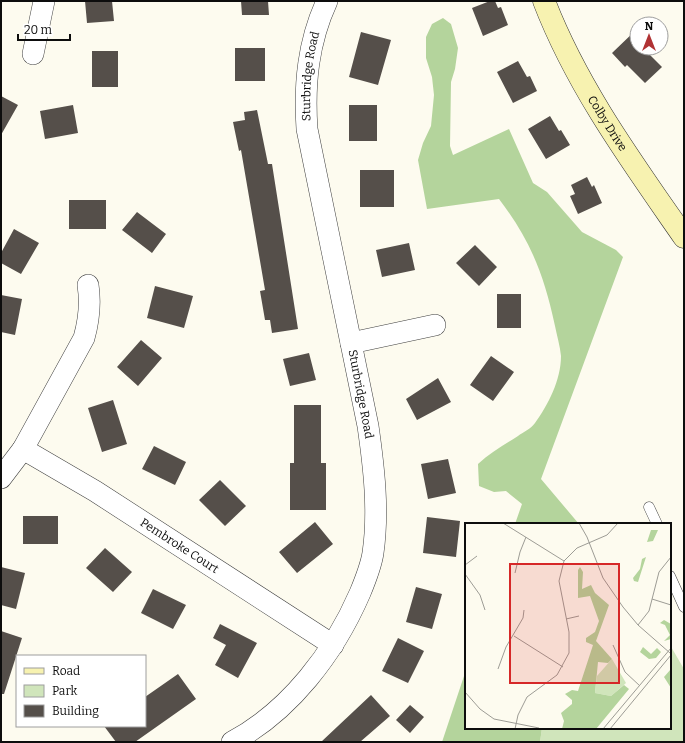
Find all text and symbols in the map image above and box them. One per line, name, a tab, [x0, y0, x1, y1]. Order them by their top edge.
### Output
scale bar	[18, 16, 70, 42]
north arrow	[629, 16, 669, 56]
text: N	[645, 20, 654, 33]
text: 20 m	[24, 23, 53, 37]
street label: Sturbridge Road	[299, 30, 322, 121]
street label: Colby Drive	[585, 93, 630, 154]
street label: Sturbridge Road	[346, 348, 376, 440]
street label: Pembroke Court	[138, 515, 222, 577]
inset map	[465, 523, 671, 729]
legend	[16, 655, 146, 727]
text: Road	[52, 664, 80, 678]
text: Park	[52, 684, 78, 698]
text: Building	[52, 704, 99, 718]

